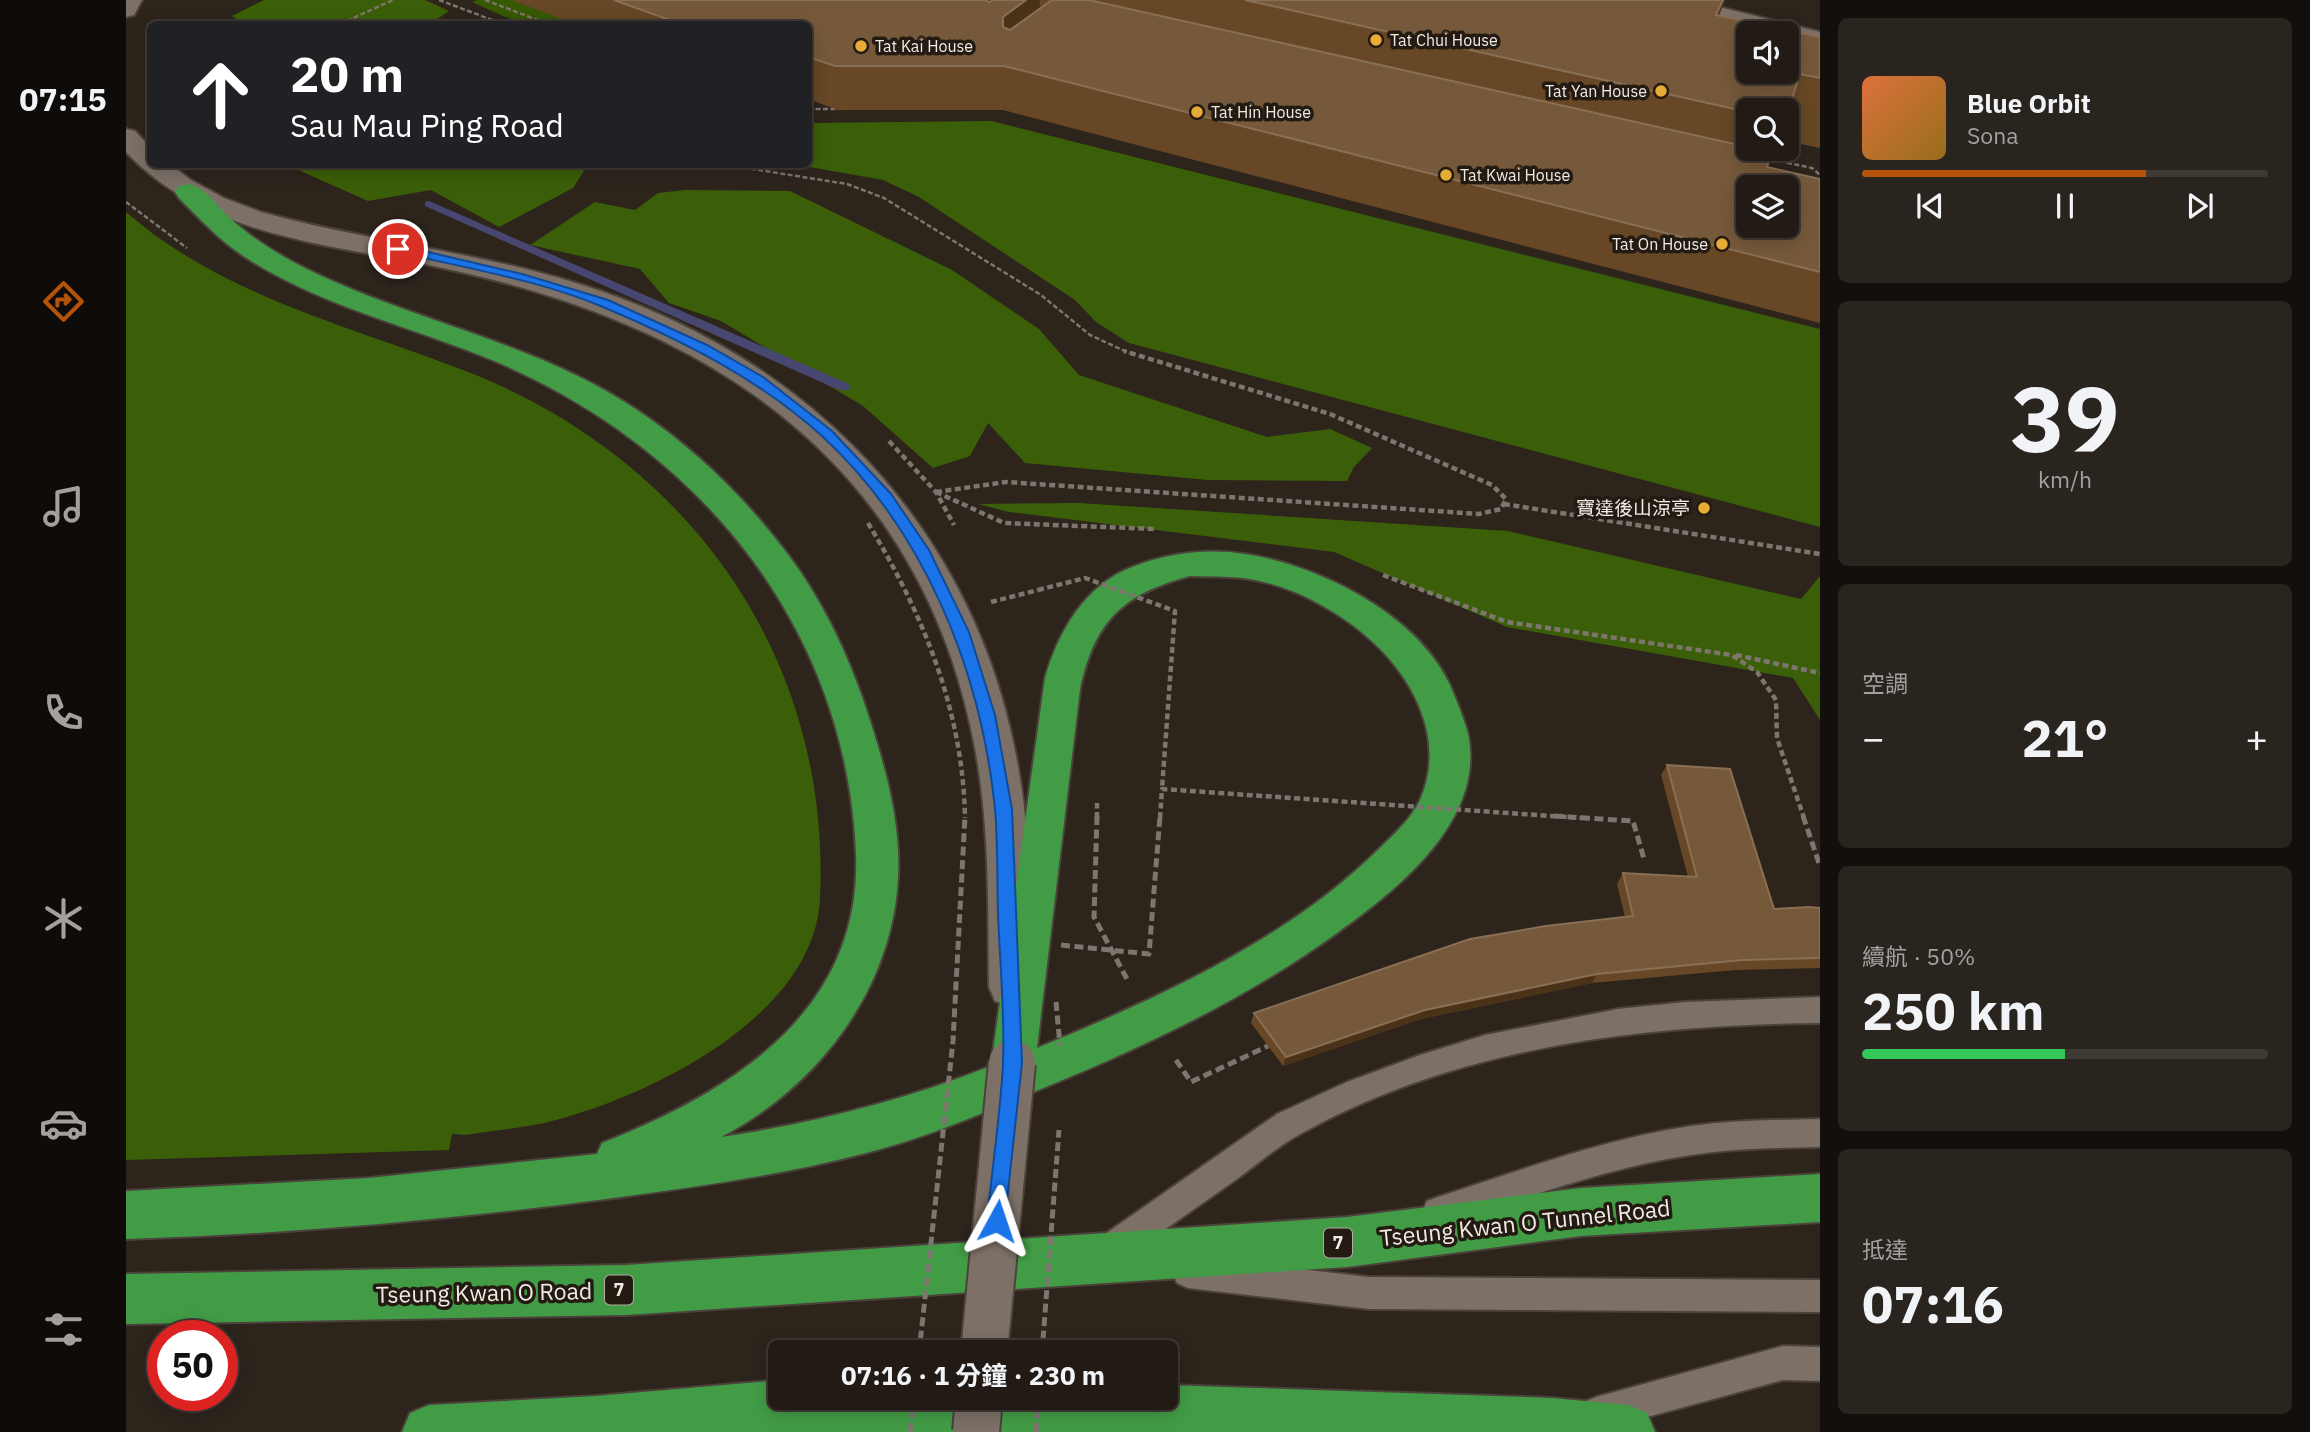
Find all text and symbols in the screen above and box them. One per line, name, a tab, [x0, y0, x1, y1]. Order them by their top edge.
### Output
map controls	[1736, 21, 1799, 238]
button: sound	[1736, 21, 1799, 84]
place label: Tat Chui House	[1390, 30, 1498, 50]
marker: Tat Chui House	[1368, 32, 1384, 48]
place label: Tat Kai House	[875, 36, 973, 56]
marker: Tat Kai House	[853, 38, 869, 54]
text: 20 m	[290, 42, 404, 105]
icon: ahead	[175, 49, 266, 140]
text: 07:15	[19, 78, 107, 120]
place label: Tat Yan House	[1545, 81, 1647, 101]
marker: Tat Yan House	[1653, 83, 1669, 99]
text: Blue Orbit	[1967, 86, 2091, 120]
button: search	[1736, 98, 1799, 161]
place label: Tat Hin House	[1211, 102, 1311, 122]
text: Sau Mau Ping Road	[290, 104, 564, 146]
marker: Tat Hin House	[1189, 104, 1205, 120]
text: Sona	[1967, 120, 2019, 150]
place label: Tat Kwai House	[1460, 165, 1571, 185]
marker: Tat Kwai House	[1438, 167, 1454, 183]
button: layers	[1736, 175, 1799, 238]
icon: previous	[1911, 187, 1949, 225]
icon: pause	[2046, 187, 2084, 225]
icon: next	[2181, 187, 2219, 225]
pin	[368, 219, 428, 279]
icon: arrive	[379, 230, 417, 268]
place label: Tat On House	[1612, 234, 1708, 254]
marker: Tat On House	[1714, 236, 1730, 252]
icon: directions	[39, 277, 88, 326]
text: 39	[2010, 359, 2120, 477]
text: km/h	[2038, 464, 2092, 494]
icon: music	[39, 482, 88, 531]
place label: 寶達後山涼亭	[1576, 496, 1690, 520]
marker: 寶達後山涼亭	[1696, 500, 1712, 516]
text: 空調	[1862, 668, 1908, 698]
icon: phone	[39, 688, 88, 737]
text: 21°	[2022, 704, 2108, 771]
text: −	[1862, 713, 1885, 762]
text: +	[2245, 713, 2268, 762]
icon: climate	[39, 894, 88, 943]
text: 續航 · 50%	[1862, 941, 1975, 971]
text: 250 km	[1862, 977, 2044, 1044]
icon: car	[39, 1099, 88, 1148]
position arrow	[960, 1184, 1034, 1258]
street label: Tseung Kwan O Tunnel Road	[1378, 1192, 1672, 1252]
road number: 7	[1324, 1228, 1352, 1258]
text: 抵達	[1862, 1234, 1908, 1264]
text: 07:16	[1862, 1270, 2004, 1337]
street label: Tseung Kwan O Road	[376, 1275, 592, 1309]
road number: 7	[605, 1275, 633, 1304]
icon: filters	[39, 1305, 88, 1354]
speed limit sign: 50	[147, 1320, 238, 1411]
text: 07:16 · 1 分鐘 · 230 m	[841, 1358, 1105, 1392]

